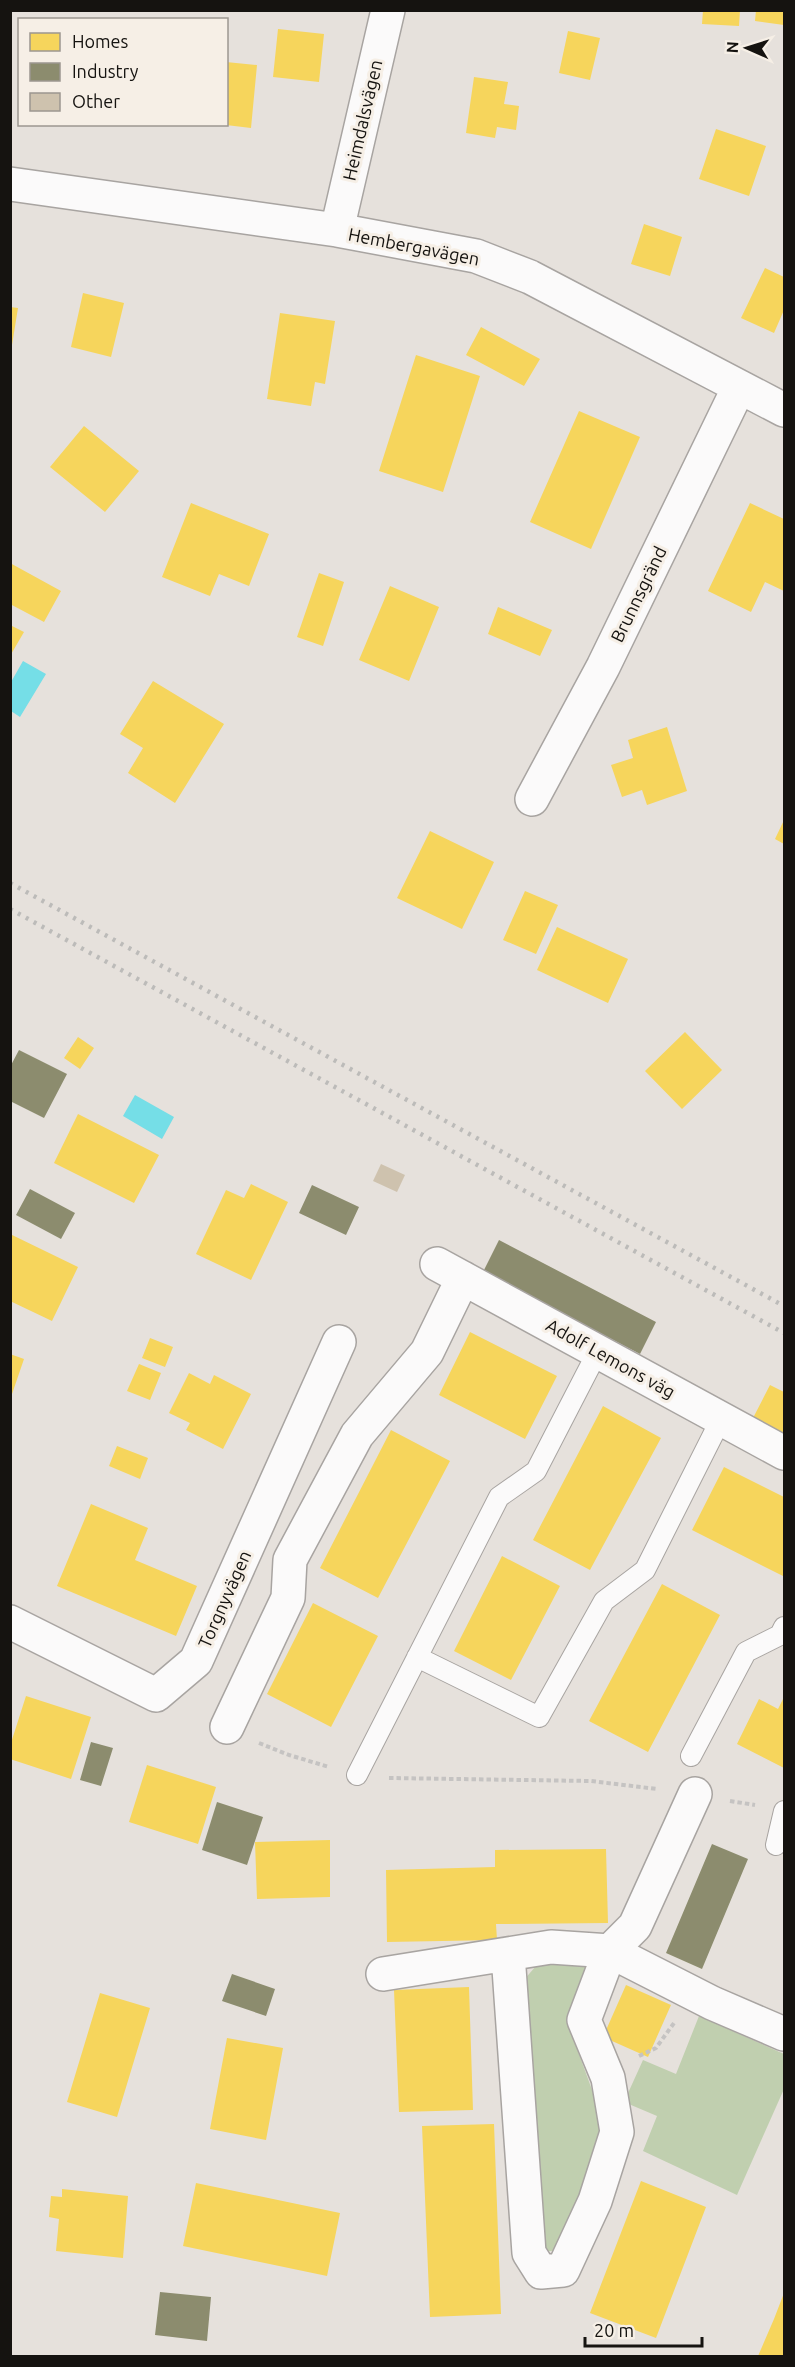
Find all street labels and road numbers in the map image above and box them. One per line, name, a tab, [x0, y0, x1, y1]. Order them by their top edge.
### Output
street label: Heimdalsvägen	[338, 58, 386, 182]
street label: Hembergavägen	[347, 223, 481, 269]
street label: Brunnsgränd	[606, 543, 670, 645]
street label: Adolf Lemons väg	[543, 1314, 679, 1402]
street label: Torgnyvägen	[194, 1547, 254, 1651]

